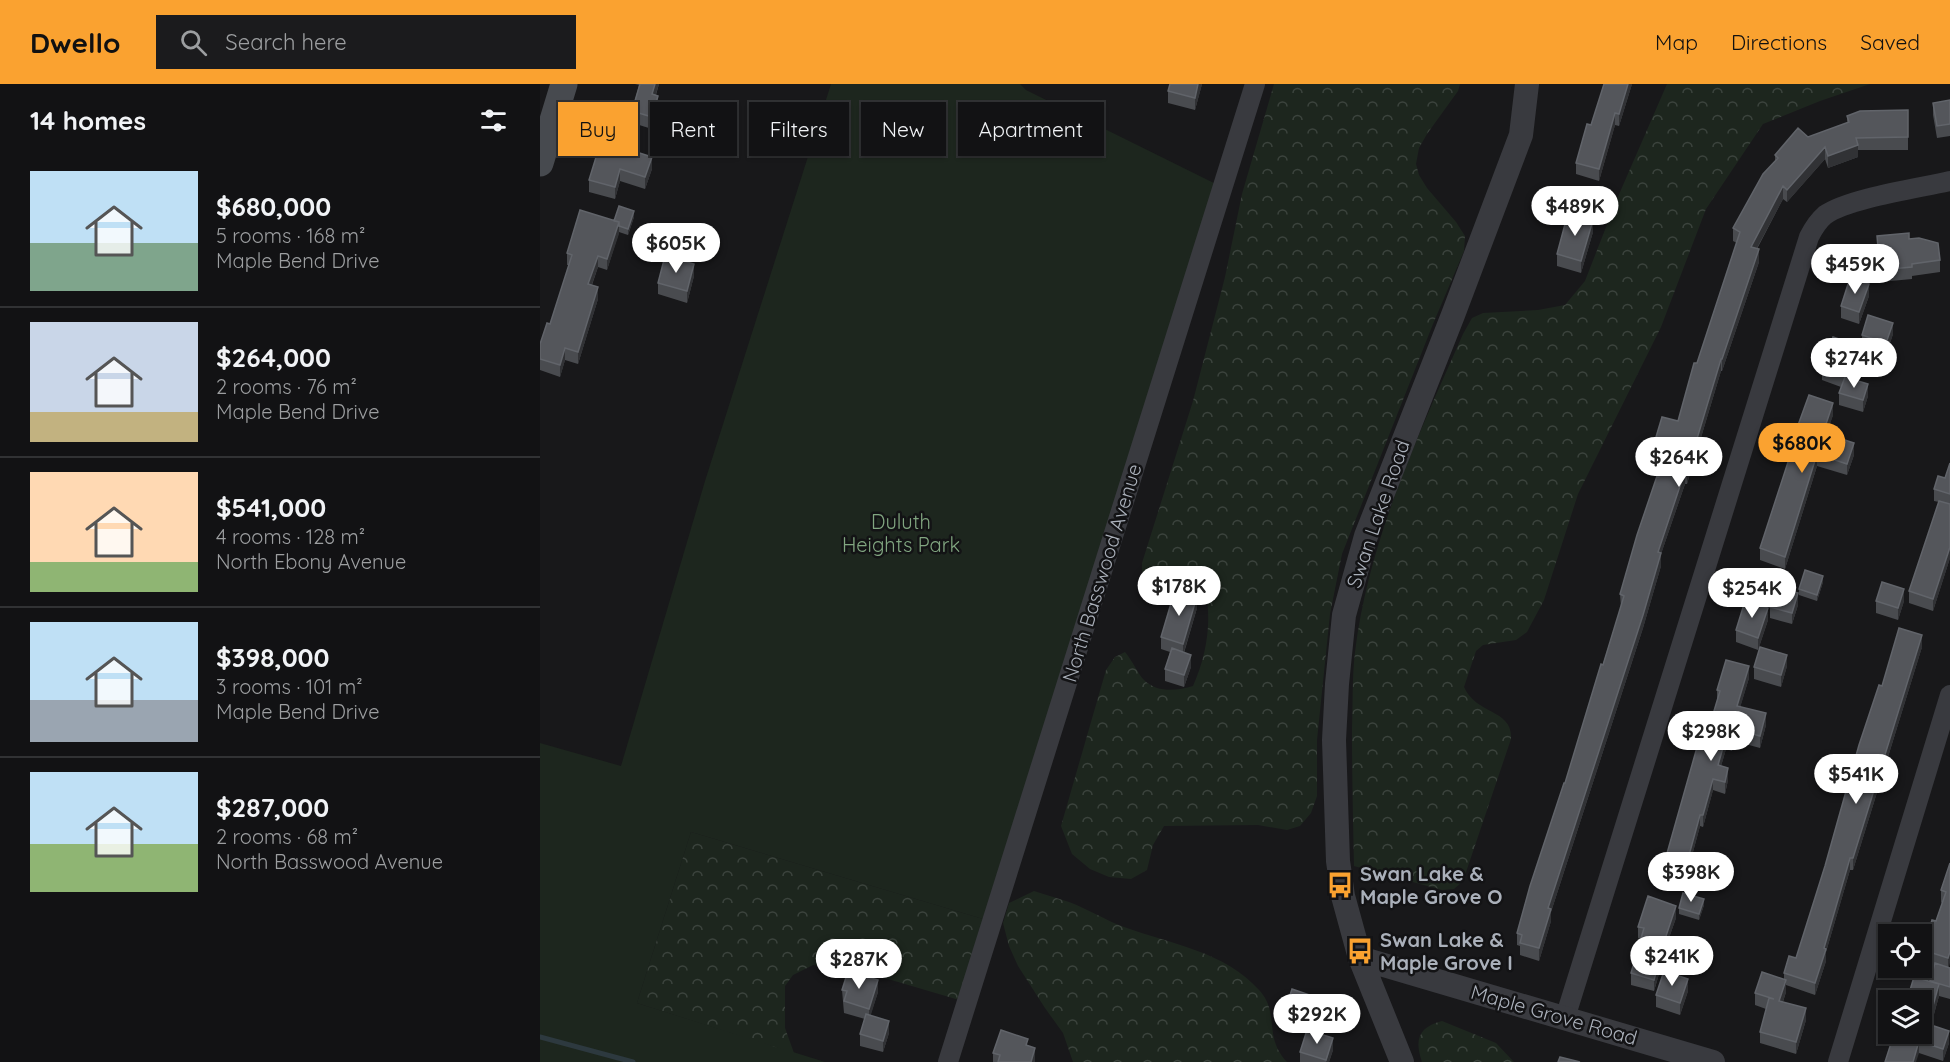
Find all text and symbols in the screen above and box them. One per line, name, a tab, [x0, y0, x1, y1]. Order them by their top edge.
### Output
search box	[156, 15, 576, 69]
text: Dwello	[30, 25, 120, 60]
icon: search	[177, 26, 210, 59]
text: Search here	[225, 28, 347, 56]
text: Map	[1655, 29, 1698, 55]
text: Directions	[1731, 29, 1827, 55]
text: Saved	[1860, 29, 1920, 55]
chip: Buy	[558, 102, 638, 156]
chip: Rent	[650, 102, 737, 156]
chip: Filters	[749, 102, 849, 156]
chip: New	[861, 102, 946, 156]
chip: Apartment	[958, 102, 1104, 156]
text: 14 homes	[30, 104, 146, 137]
icon: filters	[477, 104, 510, 137]
pin: $489K	[1533, 186, 1617, 237]
text: $680,000	[216, 190, 331, 223]
text: $489K	[1545, 193, 1605, 218]
icon: home	[78, 195, 150, 267]
text: 5 rooms · 168 m²	[216, 223, 365, 248]
pin: $605K	[634, 223, 718, 274]
text: $605K	[646, 230, 706, 255]
pin: $459K	[1813, 244, 1897, 295]
text: Maple Bend Drive	[216, 248, 380, 273]
text: $459K	[1825, 251, 1885, 276]
pin: $274K	[1812, 338, 1896, 389]
text: $264,000	[216, 341, 331, 374]
text: $274K	[1825, 345, 1883, 370]
icon: home	[78, 346, 150, 418]
text: 2 rooms · 76 m²	[216, 374, 357, 399]
text: Maple Bend Drive	[216, 399, 380, 424]
pin: $680K	[1760, 423, 1844, 474]
text: $680K	[1772, 430, 1832, 455]
street label: Swan Lake Road	[1340, 437, 1415, 591]
pin: $264K	[1637, 437, 1721, 488]
text: $264K	[1649, 444, 1709, 469]
street label: North Basswood Avenue	[1056, 461, 1147, 685]
text: $541,000	[216, 491, 326, 524]
icon: home	[78, 496, 150, 568]
park label: Duluth Heights Park	[842, 509, 960, 557]
text: 4 rooms · 128 m²	[216, 524, 365, 549]
text: North Ebony Avenue	[216, 549, 406, 574]
pin: $178K	[1137, 566, 1221, 617]
pin: $254K	[1710, 568, 1794, 619]
text: $178K	[1152, 573, 1206, 598]
text: $254K	[1722, 575, 1782, 600]
text: $398,000	[216, 641, 330, 674]
icon: home	[78, 646, 150, 718]
text: 3 rooms · 101 m²	[216, 674, 363, 699]
text: Maple Bend Drive	[216, 699, 380, 724]
pin: $298K	[1669, 711, 1753, 762]
text: $298K	[1682, 718, 1740, 743]
pin: $541K	[1814, 754, 1898, 805]
text: $541K	[1828, 761, 1884, 786]
text: $287,000	[216, 791, 329, 824]
icon: home	[78, 796, 150, 868]
text: 2 rooms · 68 m²	[216, 824, 358, 849]
text: North Basswood Avenue	[216, 849, 443, 874]
pin: $398K	[1649, 852, 1733, 903]
text: $398K	[1662, 859, 1720, 884]
place label: Swan Lake & Maple Grove O	[1360, 861, 1502, 909]
bus stop icon: Swan Lake & Maple Grove O	[1325, 870, 1355, 900]
map controls	[1878, 924, 1932, 1044]
button: locate	[1878, 924, 1932, 978]
place label: Swan Lake & Maple Grove I	[1380, 927, 1513, 975]
bus stop icon: Swan Lake & Maple Grove I	[1345, 936, 1375, 966]
pin: $241K	[1630, 936, 1714, 987]
pin: $287K	[817, 939, 901, 990]
text: $241K	[1644, 943, 1700, 968]
text: $287K	[830, 946, 888, 971]
street label: Maple Grove Road	[1468, 979, 1640, 1050]
button: layers	[1878, 990, 1932, 1044]
pin: $292K	[1275, 994, 1359, 1045]
text: $292K	[1287, 1001, 1347, 1026]

